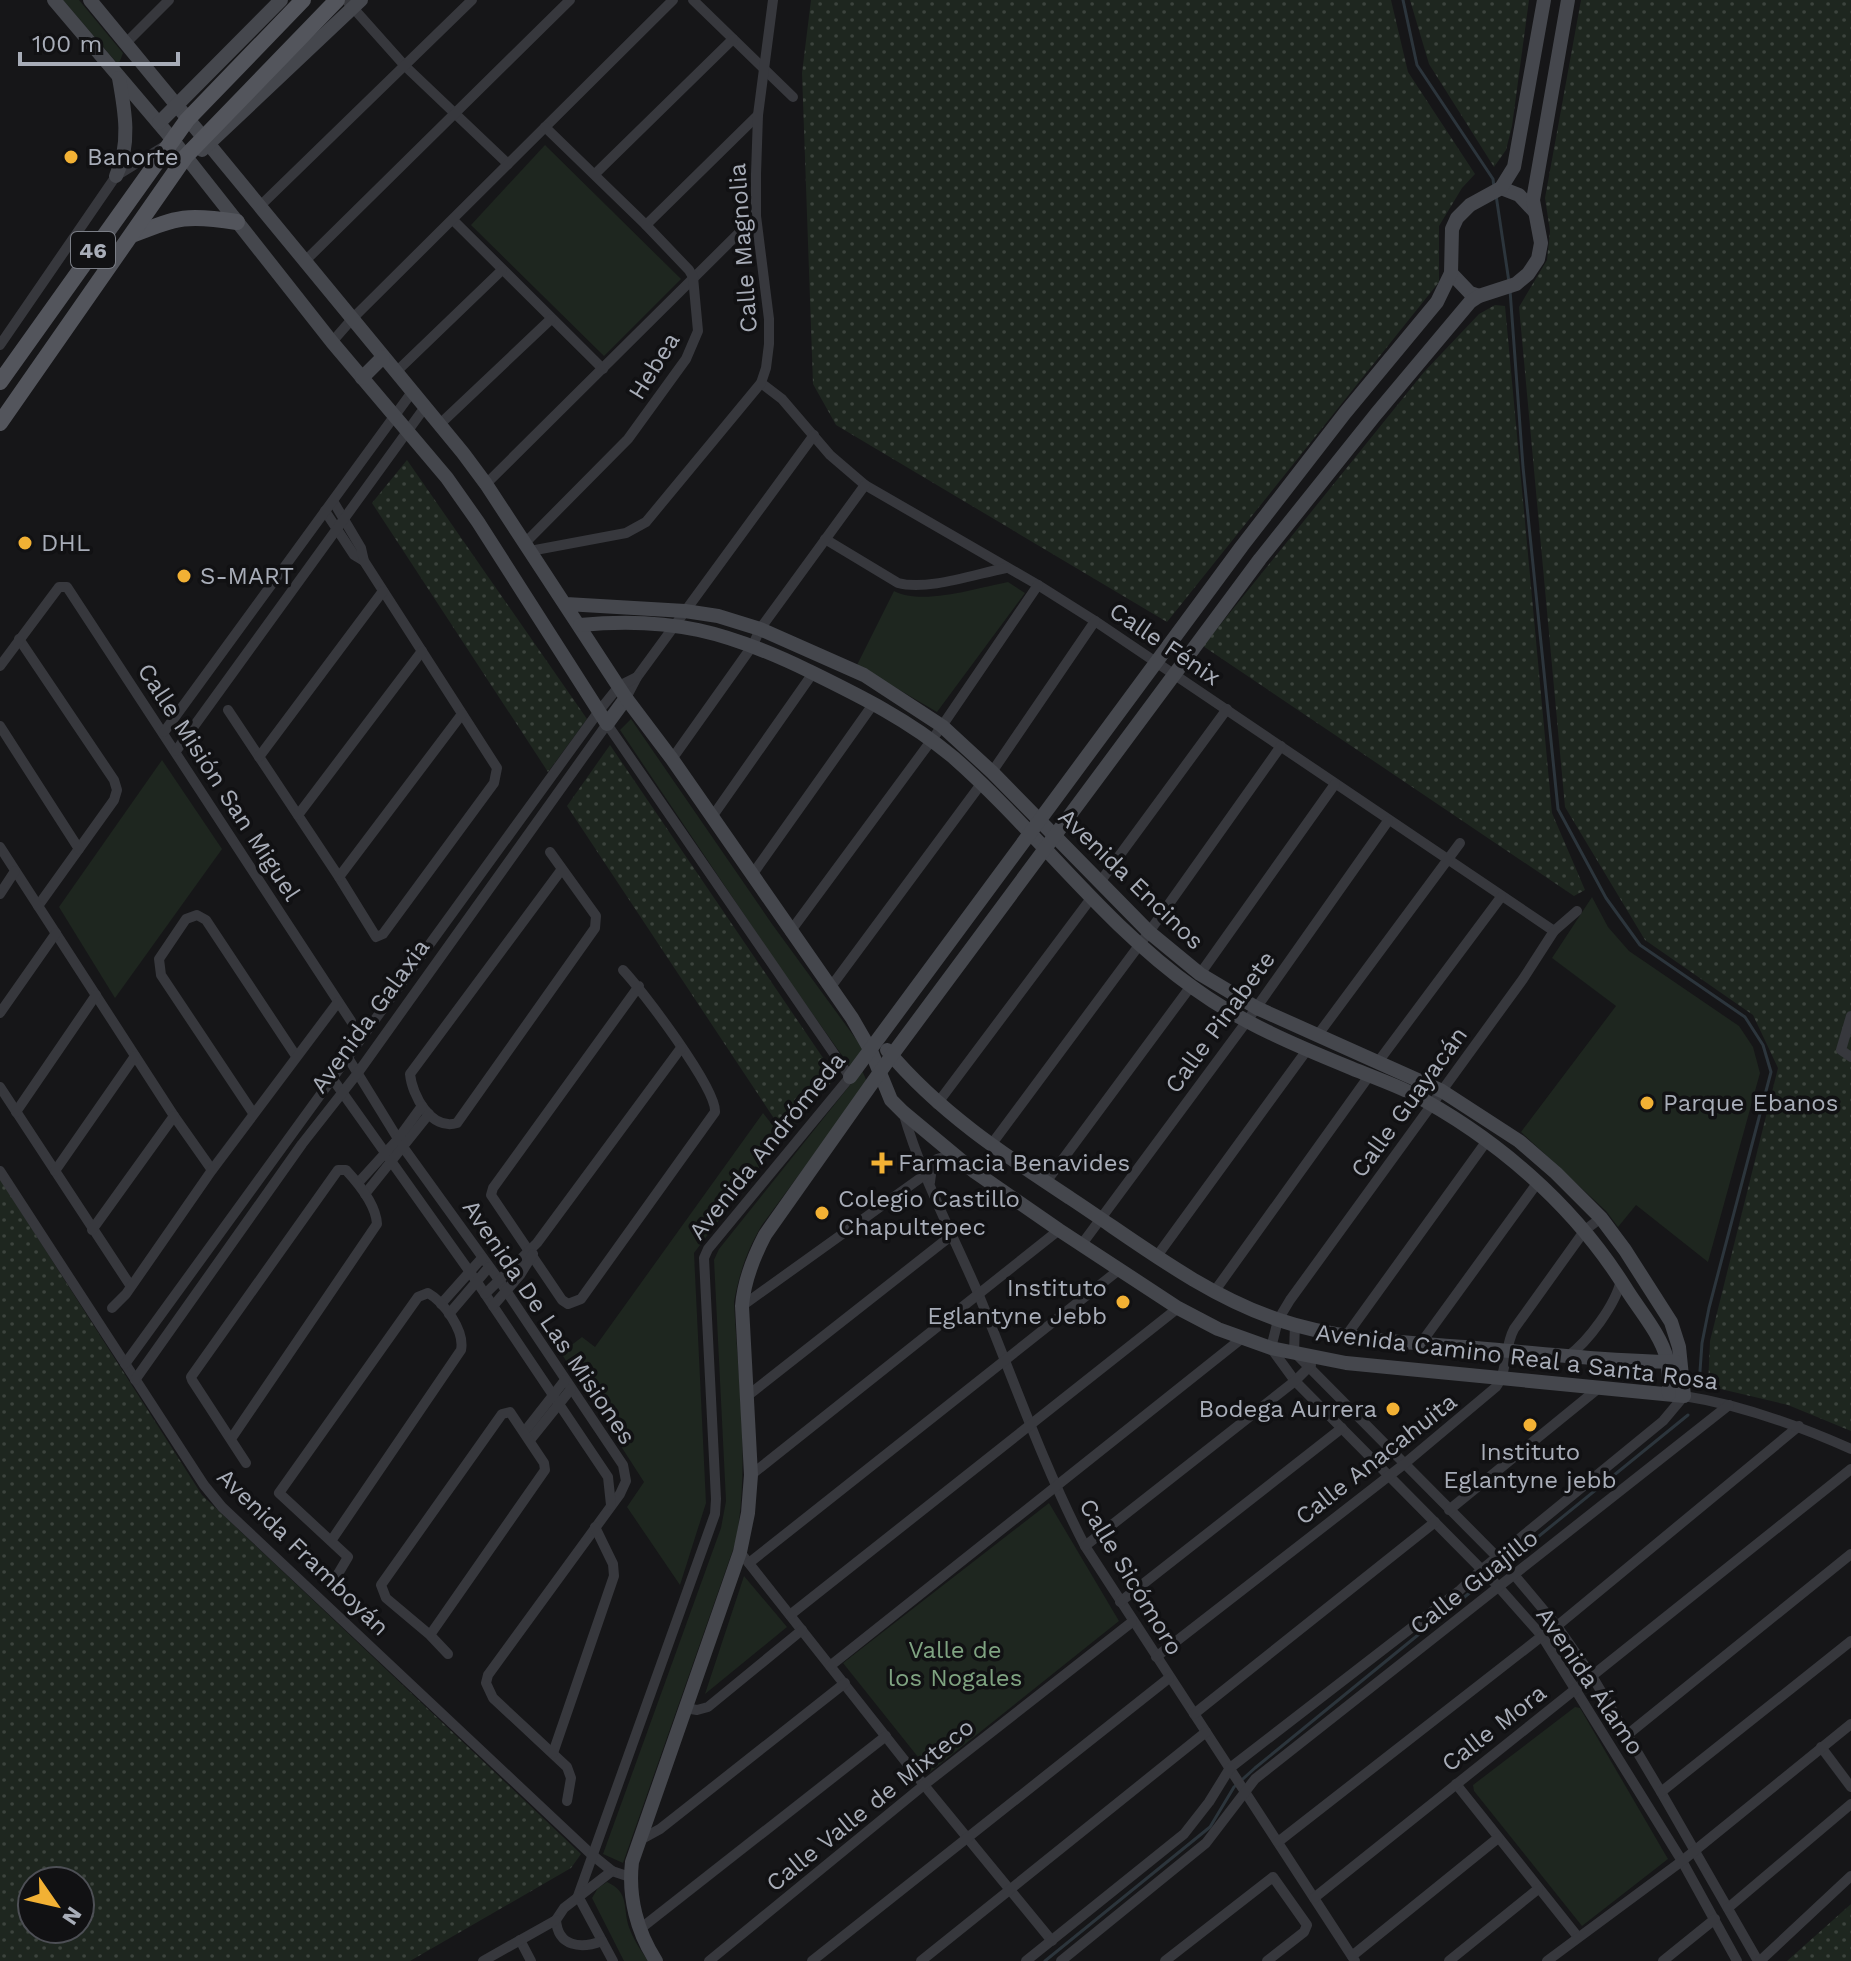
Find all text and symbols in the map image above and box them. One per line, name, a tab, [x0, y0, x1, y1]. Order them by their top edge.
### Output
scale bar	[20, 16, 178, 66]
text: 100 m	[32, 30, 102, 58]
place label: Banorte	[87, 143, 179, 171]
marker: Banorte	[62, 148, 80, 166]
street label: Calle Magnolia	[723, 162, 763, 334]
road number: 46	[71, 232, 115, 268]
street label: Hebea	[623, 327, 685, 405]
place label: DHL	[41, 529, 90, 557]
marker: DHL	[16, 534, 34, 552]
place label: S-MART	[200, 562, 294, 590]
marker: S-MART	[175, 567, 193, 585]
street label: Calle Fénix	[1104, 597, 1226, 691]
street label: Calle Misión San Miguel	[132, 658, 307, 907]
street label: Avenida Encinos	[1053, 803, 1209, 955]
street label: Avenida Galaxia	[305, 934, 435, 1098]
street label: Calle Pinabete	[1159, 946, 1281, 1098]
street label: Calle Guayacán	[1345, 1021, 1473, 1183]
street label: Avenida Andrómeda	[683, 1047, 851, 1245]
place label: Parque Ebanos	[1663, 1089, 1838, 1117]
marker: Parque Ebanos	[1638, 1094, 1656, 1112]
place label: Farmacia Benavides	[898, 1149, 1130, 1177]
marker: Farmacia Benavides	[873, 1154, 891, 1172]
place label: Colegio Castillo Chapultepec	[838, 1185, 1020, 1241]
street label: Avenida De Las Misiones	[457, 1195, 641, 1449]
marker: Colegio Castillo Chapultepec	[813, 1204, 831, 1222]
place label: Instituto Eglantyne Jebb	[927, 1274, 1107, 1330]
marker: Instituto Eglantyne Jebb	[1114, 1293, 1132, 1311]
street label: Avenida Camino Real a Santa Rosa	[1314, 1318, 1720, 1396]
street label: Calle Anacahuita	[1290, 1387, 1462, 1531]
place label: Bodega Aurrera	[1198, 1395, 1377, 1423]
marker: Bodega Aurrera	[1384, 1400, 1402, 1418]
marker: Instituto Eglantyne jebb	[1521, 1416, 1539, 1434]
place label: Instituto Eglantyne jebb	[1443, 1438, 1617, 1494]
street label: Avenida Framboyán	[211, 1463, 395, 1641]
street label: Calle Sicómoro	[1073, 1494, 1189, 1660]
street label: Calle Guajillo	[1405, 1523, 1543, 1641]
street label: Avenida Álamo	[1530, 1602, 1650, 1760]
park label: Valle de los Nogales	[888, 1636, 1022, 1692]
street label: Calle Mora	[1436, 1679, 1552, 1777]
street label: Calle Valle de Mixteco	[761, 1713, 979, 1897]
north arrow	[16, 1865, 96, 1945]
text: N	[57, 1902, 87, 1930]

